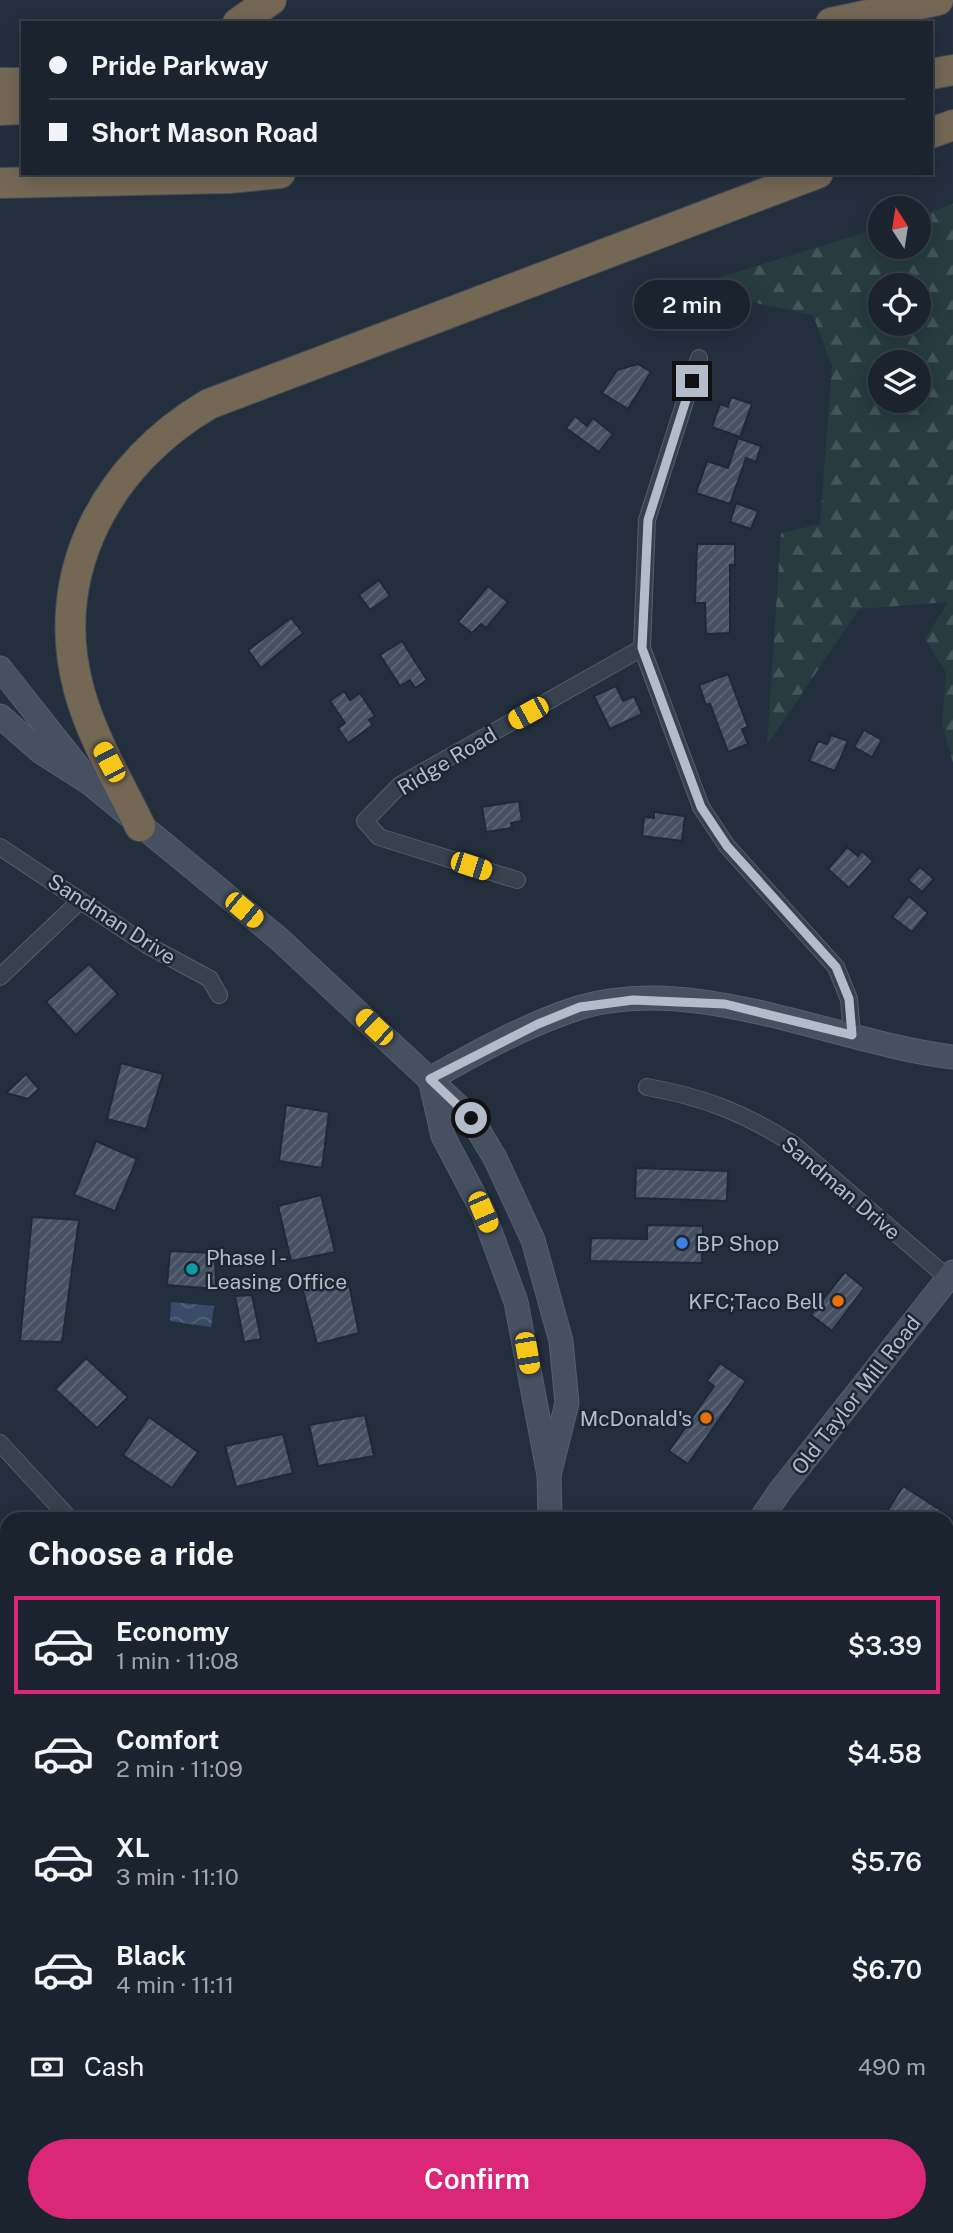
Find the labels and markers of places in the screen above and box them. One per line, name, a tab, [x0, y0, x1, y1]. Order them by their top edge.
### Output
place label: BP Shop	[696, 1231, 779, 1256]
marker: BP Shop	[674, 1235, 690, 1251]
place label: Phase I - Leasing Office	[206, 1245, 347, 1294]
marker: Phase I - Leasing Office	[184, 1261, 200, 1277]
place label: KFC;Taco Bell	[688, 1289, 824, 1314]
marker: KFC;Taco Bell	[830, 1293, 846, 1309]
place label: McDonald's	[580, 1406, 692, 1431]
marker: McDonald's	[698, 1410, 714, 1426]

